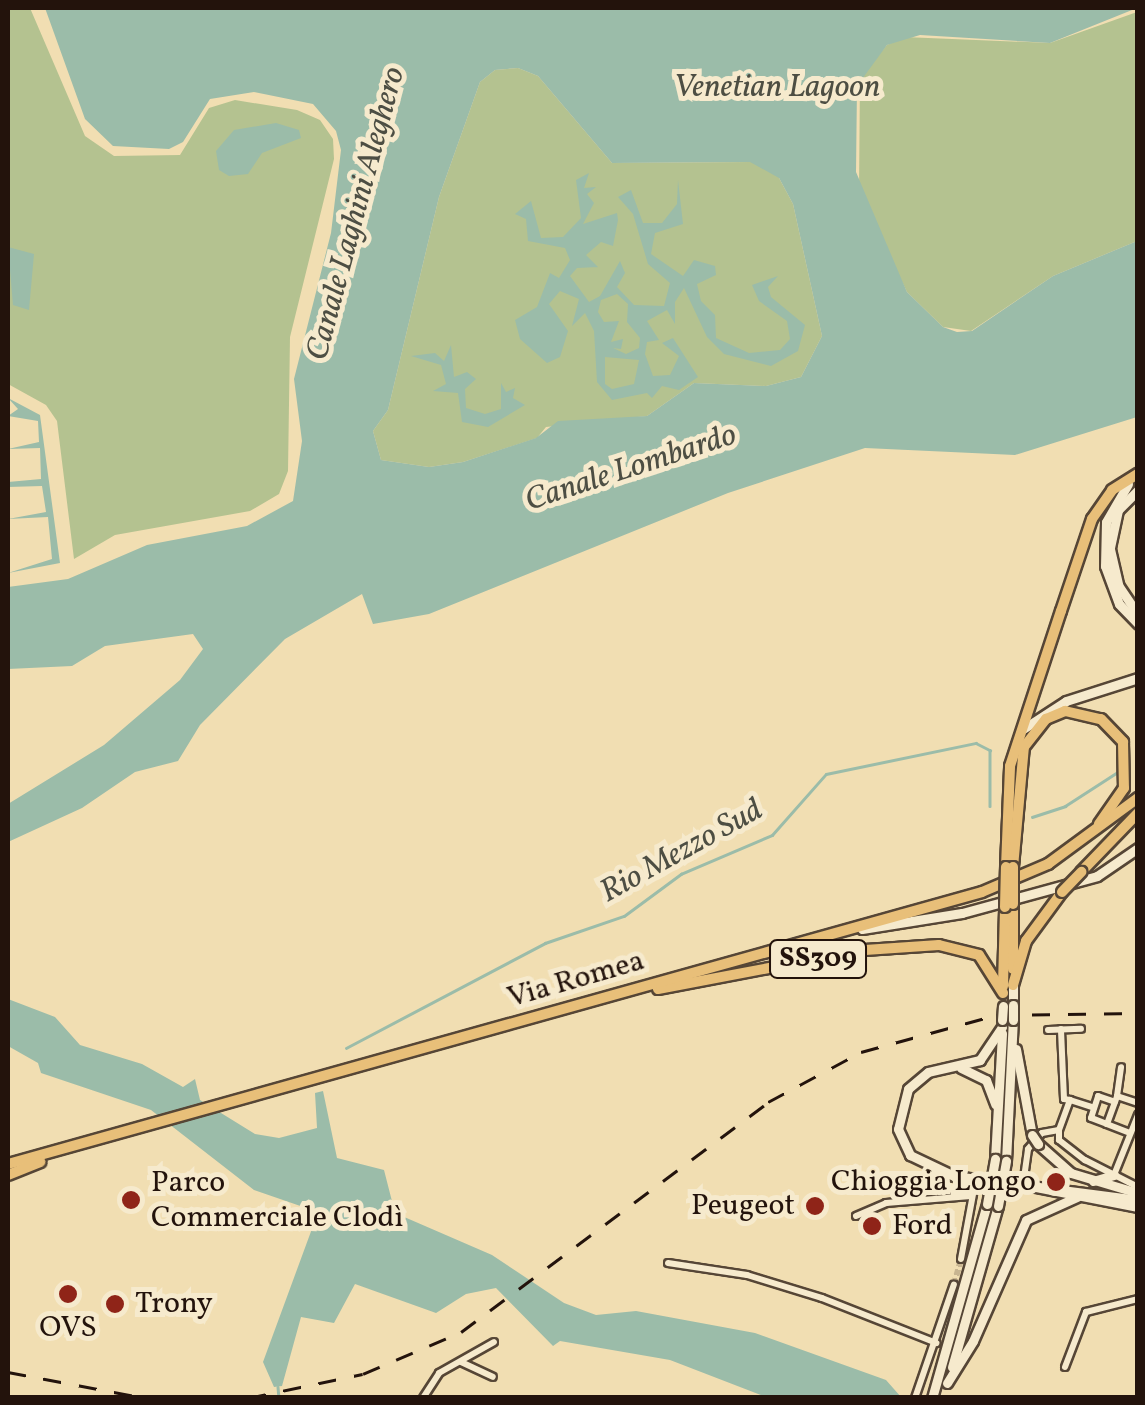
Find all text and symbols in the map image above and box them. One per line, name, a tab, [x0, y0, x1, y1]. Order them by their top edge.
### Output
water label: Canale Laghini Aleghero	[299, 63, 415, 365]
water label: Venetian Lagoon	[674, 69, 880, 107]
water label: Canale Lombardo	[521, 417, 741, 521]
water label: Rio Mezzo Sud	[594, 792, 770, 912]
road number: SS309	[768, 936, 868, 982]
street label: Via Romea	[503, 943, 649, 1017]
place label: Chioggia Longo	[831, 1164, 1036, 1200]
place label: Parco Commerciale Clodì	[151, 1165, 403, 1236]
marker: Chioggia Longo	[1045, 1171, 1067, 1193]
place label: Peugeot	[691, 1188, 795, 1224]
marker: Parco Commerciale Clodì	[120, 1189, 142, 1211]
marker: Peugeot	[804, 1195, 826, 1217]
place label: Ford	[892, 1208, 953, 1244]
marker: Ford	[861, 1215, 883, 1237]
marker: OVS	[57, 1283, 79, 1305]
place label: Trony	[135, 1286, 213, 1322]
marker: Trony	[104, 1293, 126, 1315]
place label: OVS	[39, 1310, 97, 1346]

